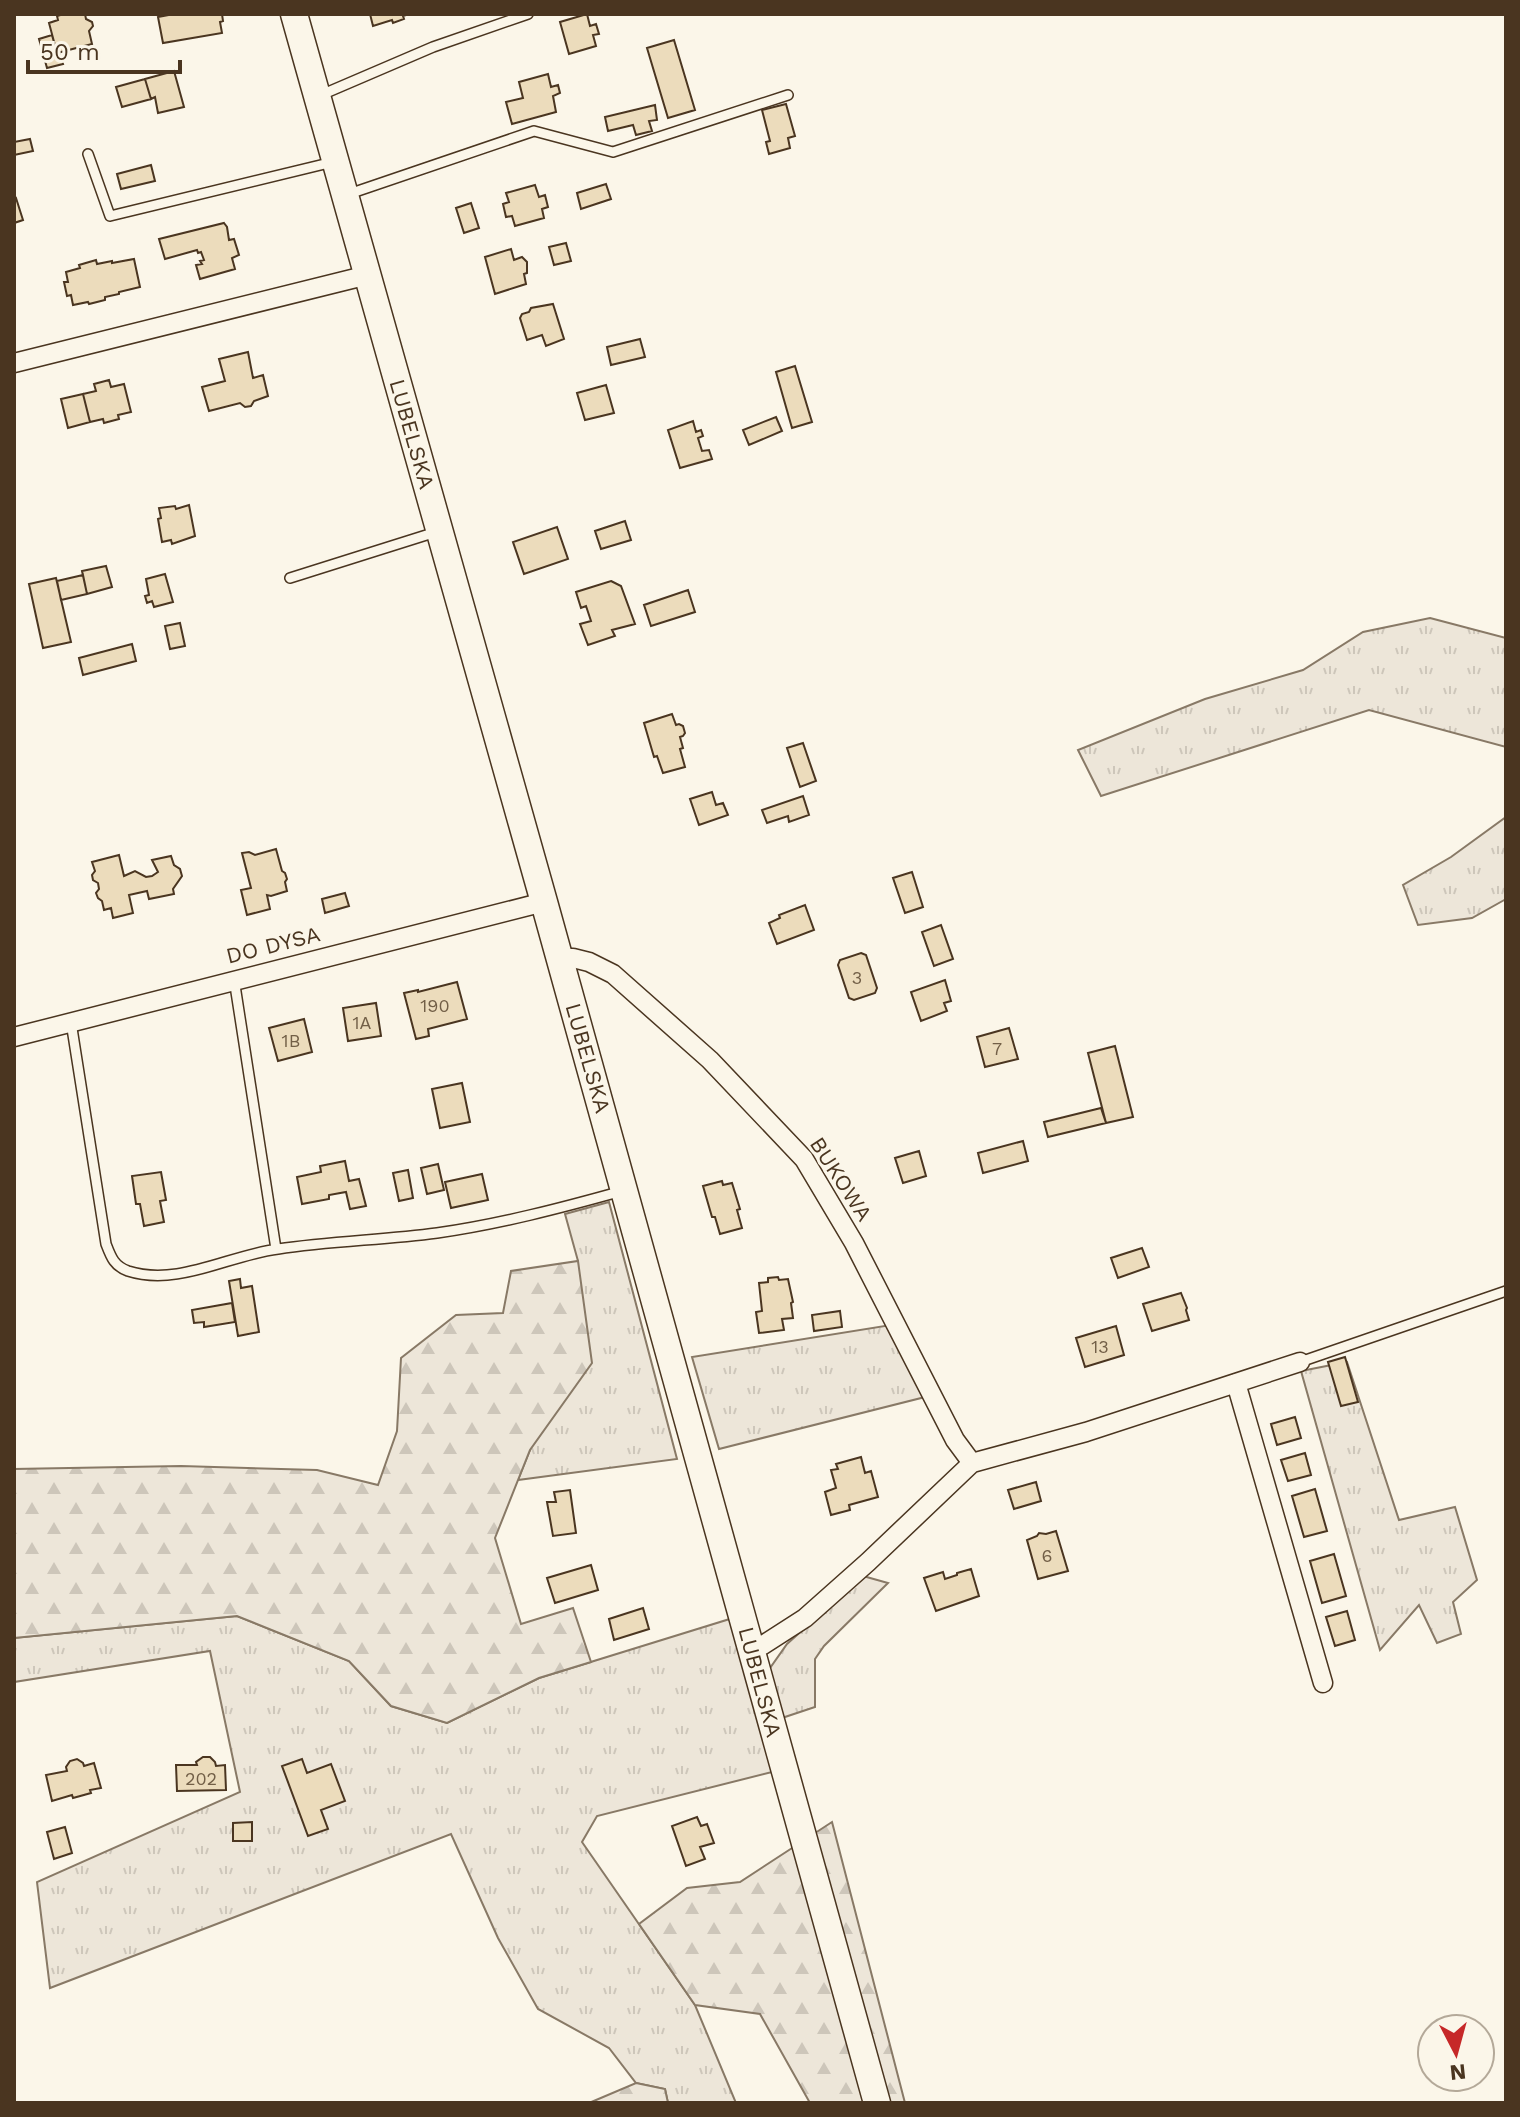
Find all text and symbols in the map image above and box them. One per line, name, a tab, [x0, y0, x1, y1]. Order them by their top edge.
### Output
scale bar	[28, 24, 180, 74]
text: 50 m	[40, 38, 100, 66]
street label: LUBELSKA	[384, 376, 440, 492]
street label: DO DYSA	[223, 921, 323, 969]
house number: 3	[852, 967, 862, 988]
house number: 190	[420, 995, 450, 1016]
street label: LUBELSKA	[560, 1000, 616, 1116]
house number: 1A	[353, 1012, 372, 1033]
house number: 1B	[282, 1030, 300, 1051]
house number: 7	[992, 1038, 1002, 1059]
street label: BUKOWA	[805, 1132, 877, 1226]
house number: 13	[1091, 1336, 1109, 1357]
house number: 6	[1042, 1545, 1052, 1566]
street label: LUBELSKA	[733, 1624, 787, 1740]
house number: 202	[185, 1768, 217, 1789]
north arrow	[1416, 2013, 1496, 2093]
text: N	[1449, 2059, 1467, 2086]

